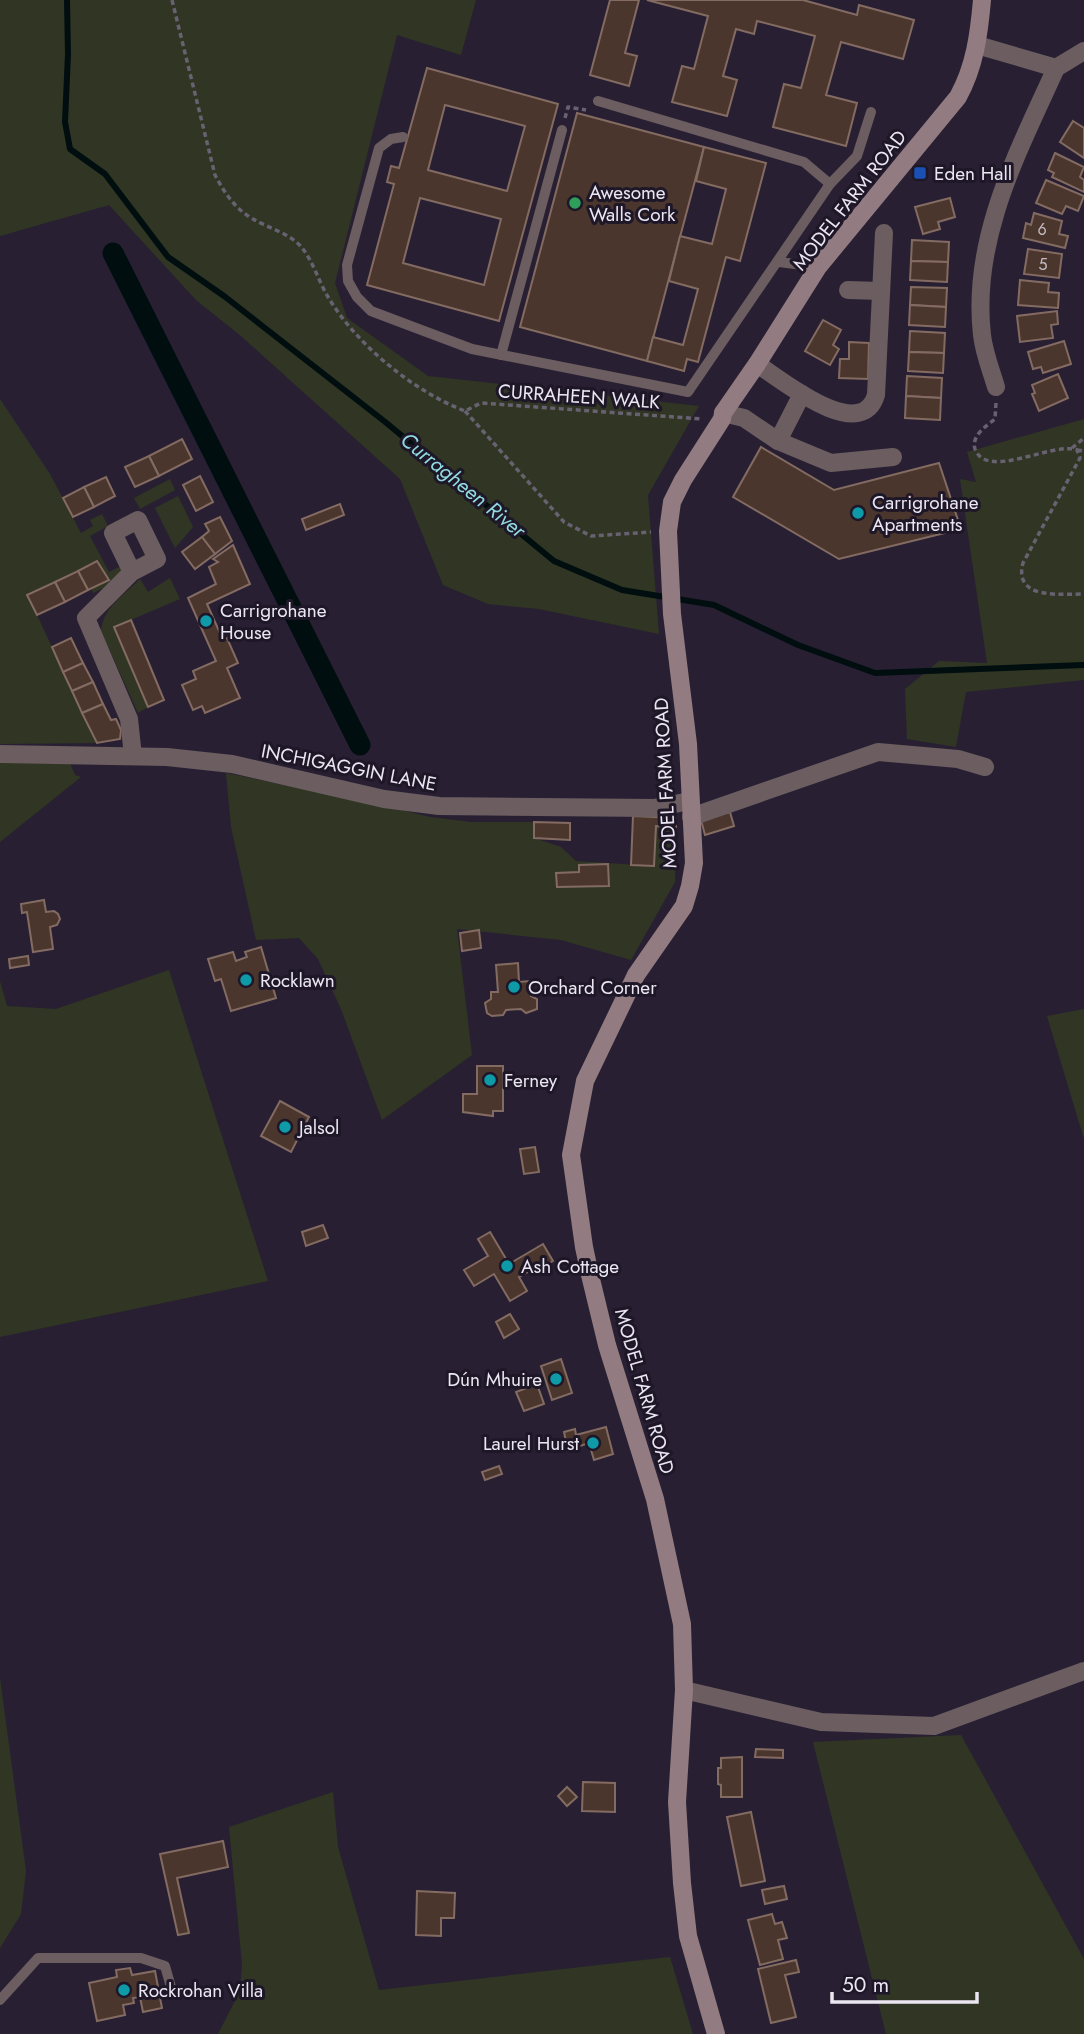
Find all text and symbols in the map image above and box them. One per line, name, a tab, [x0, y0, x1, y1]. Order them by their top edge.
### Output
street label: MODEL FARM ROAD	[786, 125, 913, 276]
place label: Eden Hall	[934, 160, 1012, 187]
marker: Eden Hall	[912, 165, 928, 181]
place label: Awesome Walls Cork	[589, 179, 676, 228]
marker: Awesome Walls Cork	[567, 195, 583, 211]
house number: 6	[1037, 218, 1047, 241]
house number: 5	[1038, 253, 1048, 276]
street label: CURRAHEEN WALK	[497, 377, 661, 416]
water label: Curragheen River	[394, 425, 533, 546]
place label: Carrigrohane Apartments	[872, 489, 979, 538]
marker: Carrigrohane Apartments	[850, 505, 866, 521]
place label: Carrigrohane House	[220, 597, 327, 646]
marker: Carrigrohane House	[198, 613, 214, 629]
street label: MODEL FARM ROAD	[648, 697, 683, 869]
street label: INCHIGAGGIN LANE	[259, 737, 439, 798]
place label: Rocklawn	[260, 967, 335, 994]
marker: Rocklawn	[238, 972, 254, 988]
place label: Orchard Corner	[528, 974, 657, 1001]
marker: Orchard Corner	[506, 979, 522, 995]
place label: Ferney	[504, 1067, 558, 1094]
marker: Ferney	[482, 1072, 498, 1088]
place label: Jalsol	[296, 1114, 339, 1141]
marker: Jalsol	[277, 1119, 293, 1135]
place label: Ash Cottage	[521, 1253, 619, 1280]
marker: Ash Cottage	[499, 1258, 515, 1274]
street label: MODEL FARM ROAD	[608, 1305, 681, 1477]
place label: Dún Mhuire	[447, 1366, 542, 1393]
marker: Dún Mhuire	[548, 1371, 564, 1387]
place label: Laurel Hurst	[483, 1430, 579, 1457]
marker: Laurel Hurst	[585, 1435, 601, 1451]
scale bar	[832, 1960, 977, 2004]
text: 50 m	[842, 1970, 889, 2000]
place label: Rockrohan Villa	[138, 1977, 263, 2004]
marker: Rockrohan Villa	[116, 1982, 132, 1998]

